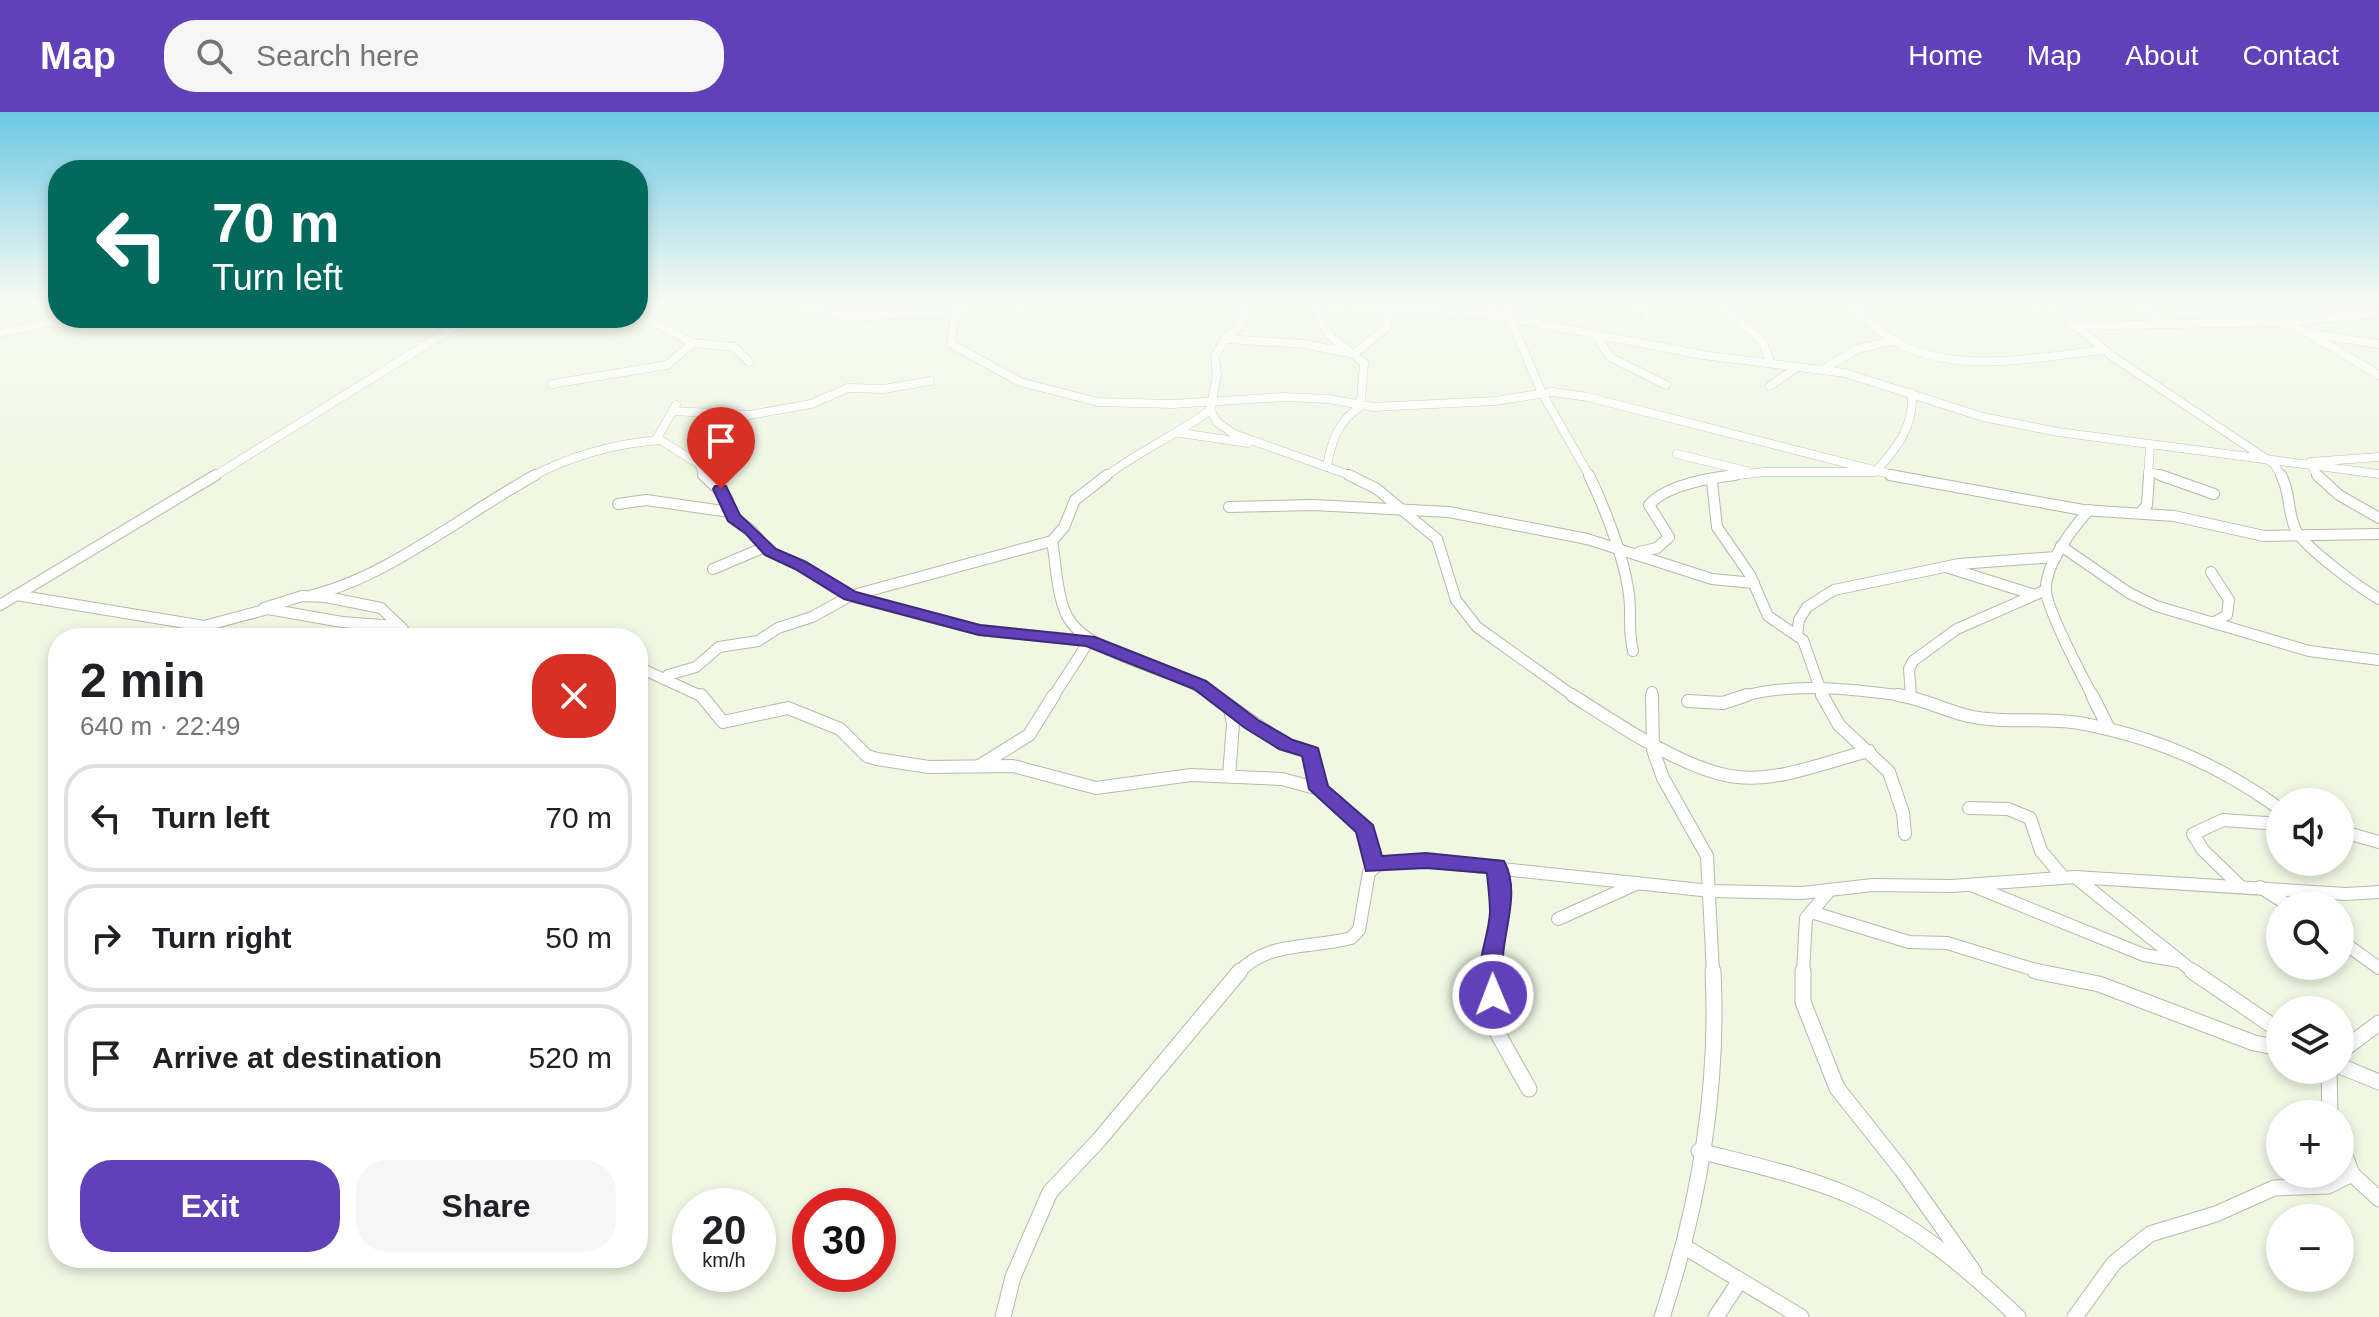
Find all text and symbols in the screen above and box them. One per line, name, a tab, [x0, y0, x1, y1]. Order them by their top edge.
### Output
search box	[164, 20, 724, 92]
icon: search	[192, 34, 236, 78]
text: Map	[40, 35, 116, 77]
text: Search here	[256, 39, 419, 72]
text: Home	[1908, 40, 1983, 71]
text: Map	[2027, 40, 2081, 71]
text: About	[2125, 40, 2199, 71]
text: Contact	[2243, 40, 2339, 71]
text: 70 m	[212, 191, 340, 254]
icon: left	[80, 192, 184, 296]
text: Turn left	[212, 257, 343, 298]
pin	[687, 407, 755, 489]
icon: arrive	[699, 419, 743, 463]
text: 2 min	[80, 654, 205, 707]
button: close	[532, 654, 616, 738]
text: 640 m · 22:49	[80, 711, 240, 741]
map controls	[2266, 788, 2354, 1292]
button: sound	[2266, 788, 2354, 876]
icon: left	[84, 796, 128, 840]
text: Turn left	[152, 801, 270, 834]
text: 70 m	[545, 801, 612, 834]
button: search	[2266, 892, 2354, 980]
icon: right	[84, 916, 128, 960]
text: Turn right	[152, 921, 291, 954]
text: 50 m	[545, 921, 612, 954]
position arrow	[1451, 953, 1535, 1037]
button: layers	[2266, 996, 2354, 1084]
icon: arrive	[84, 1036, 128, 1080]
text: Arrive at destination	[152, 1041, 442, 1074]
text: 520 m	[529, 1041, 612, 1074]
button: +	[2266, 1100, 2354, 1188]
button: Exit	[80, 1160, 340, 1252]
button: Share	[356, 1160, 616, 1252]
speed limit sign: 30	[792, 1188, 896, 1292]
button: −	[2266, 1204, 2354, 1292]
text: 20	[702, 1208, 746, 1252]
text: km/h	[702, 1249, 746, 1271]

